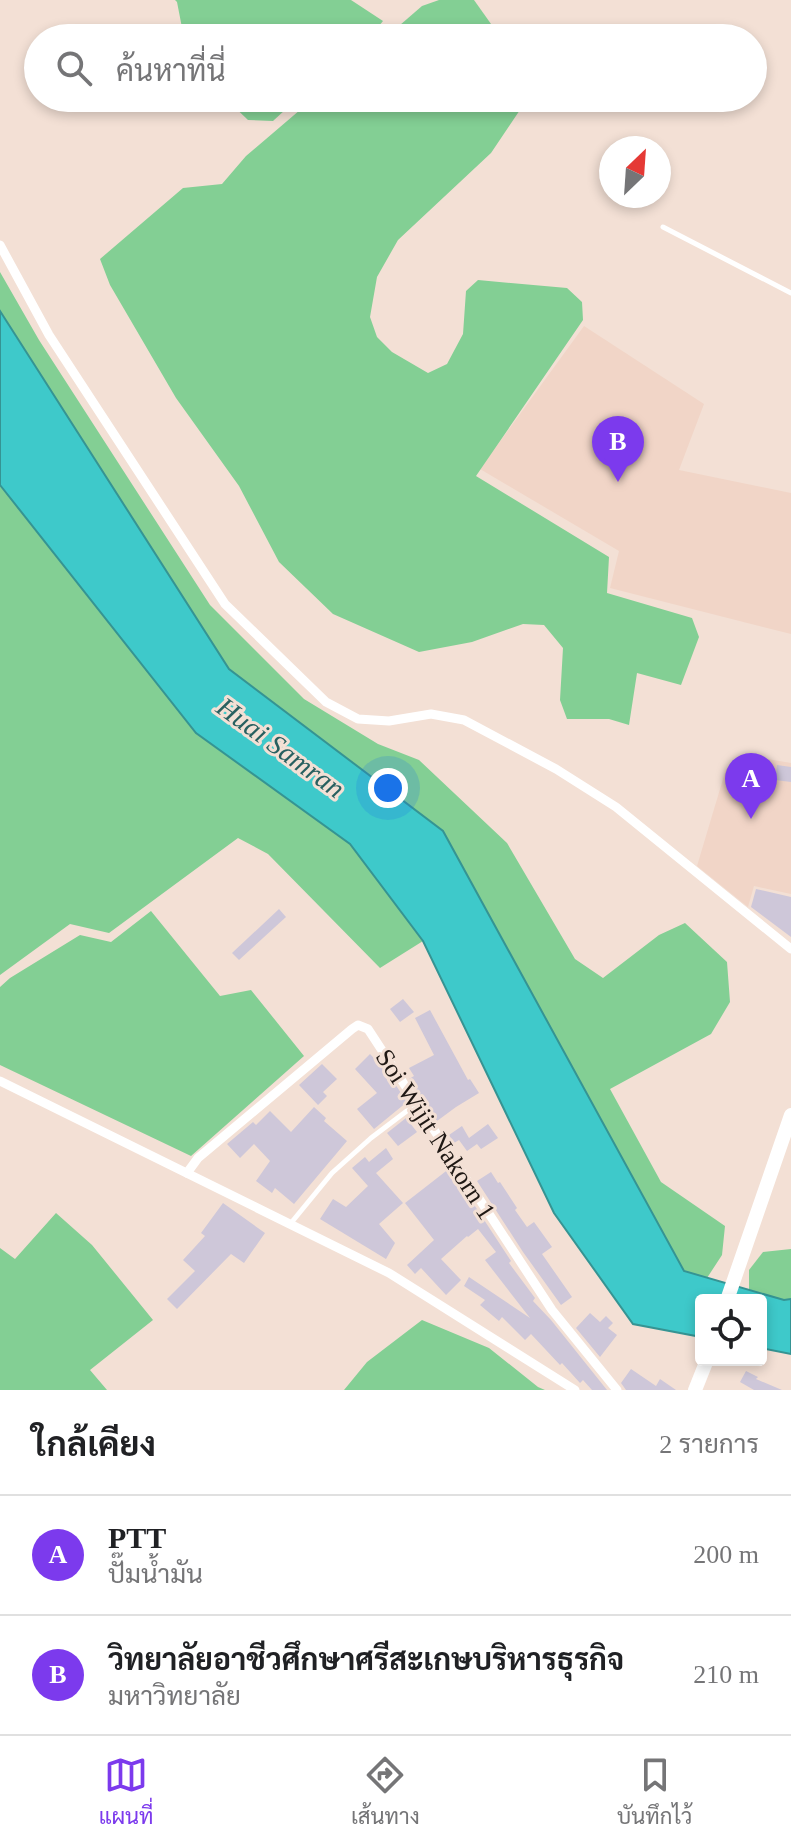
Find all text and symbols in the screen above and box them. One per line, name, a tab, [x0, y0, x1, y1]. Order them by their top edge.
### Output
search box	[24, 24, 767, 112]
icon: search	[52, 46, 96, 90]
text: ค้นหาที่นี่	[116, 54, 226, 87]
north arrow	[599, 136, 671, 208]
pin: B	[592, 416, 644, 482]
water label: Huai Samran	[210, 690, 351, 804]
pin: A	[725, 753, 777, 819]
your location	[368, 768, 408, 808]
street label: Soi Wijit Nakorn 1	[370, 1044, 501, 1225]
map controls	[695, 1294, 767, 1366]
button: locate	[695, 1294, 767, 1366]
text: ใกล้เคียง	[32, 1426, 156, 1463]
text: 2 รายการ	[659, 1430, 759, 1459]
text: PTT	[108, 1521, 166, 1554]
text: A	[49, 1540, 67, 1569]
text: 200 m	[693, 1540, 759, 1569]
text: ปั๊มน้ำมัน	[108, 1560, 203, 1589]
text: วิทยาลัยอาชีวศึกษาศรีสะเกษบริหารธุรกิจ	[108, 1643, 624, 1676]
text: B	[49, 1660, 67, 1689]
text: 210 m	[693, 1660, 759, 1689]
text: มหาวิทยาลัย	[108, 1682, 241, 1711]
tab: แผนที่	[99, 1753, 154, 1830]
tab: เส้นทาง	[351, 1753, 420, 1830]
tab: บันทึกไว้	[617, 1753, 692, 1830]

